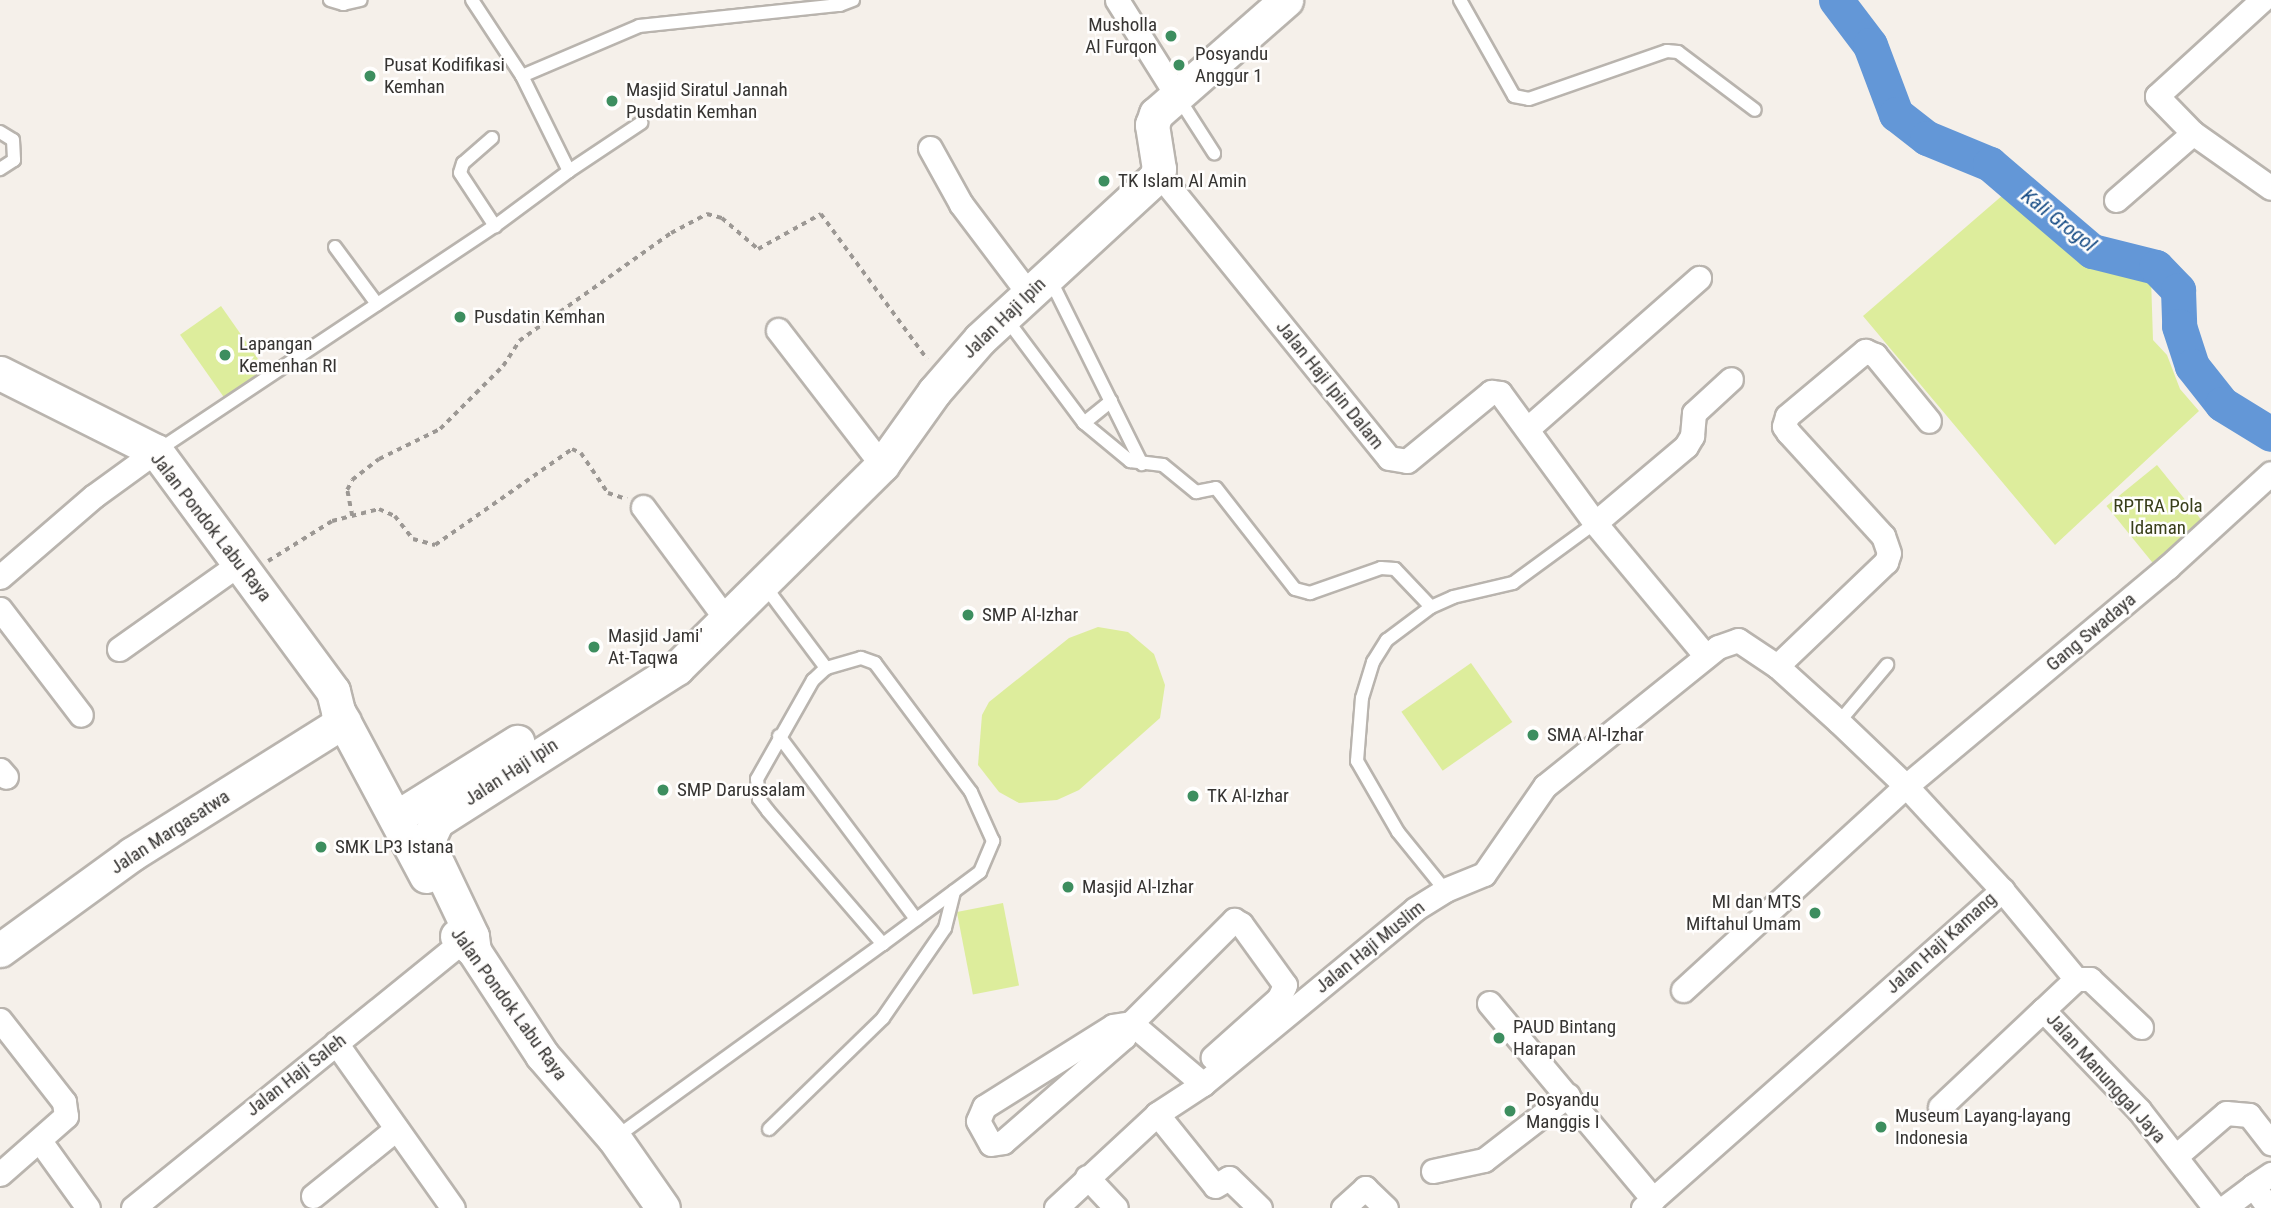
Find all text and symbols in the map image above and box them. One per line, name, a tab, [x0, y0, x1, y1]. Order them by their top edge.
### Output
place label: Musholla Al Furqon	[1085, 14, 1157, 58]
marker: Musholla Al Furqon	[1163, 28, 1179, 44]
place label: Posyandu Anggur 1	[1195, 43, 1268, 87]
place label: Pusat Kodifikasi Kemhan	[384, 54, 505, 98]
marker: Posyandu Anggur 1	[1169, 55, 1189, 75]
marker: Pusat Kodifikasi Kemhan	[362, 68, 378, 84]
place label: Masjid Siratul Jannah Pusdatin Kemhan	[626, 79, 788, 123]
marker: Masjid Siratul Jannah Pusdatin Kemhan	[604, 93, 620, 109]
place label: TK Islam Al Amin	[1118, 170, 1247, 192]
marker: TK Islam Al Amin	[1096, 173, 1112, 189]
water label: Kali Grogol	[2016, 183, 2102, 257]
street label: Jalan Haji Ipin	[958, 273, 1050, 363]
place label: Pusdatin Kemhan	[474, 306, 605, 328]
marker: Pusdatin Kemhan	[452, 309, 468, 325]
street label: Jalan Haji Ipin Dalam	[1271, 316, 1389, 454]
place label: Lapangan Kemenhan RI	[239, 333, 337, 377]
marker: Lapangan Kemenhan RI	[217, 347, 233, 363]
street label: Jalan Pondok Labu Raya	[146, 448, 276, 606]
park label: RPTRA Pola Idaman	[2113, 495, 2203, 539]
street label: Gang Swadaya	[2042, 588, 2140, 676]
place label: SMP Al-Izhar	[982, 604, 1078, 626]
marker: SMP Al-Izhar	[960, 607, 976, 623]
place label: Masjid Jami' At-Taqwa	[608, 625, 703, 669]
marker: Masjid Jami' At-Taqwa	[586, 639, 602, 655]
place label: SMA Al-Izhar	[1547, 724, 1644, 746]
marker: SMA Al-Izhar	[1525, 727, 1541, 743]
street label: Jalan Haji Ipin	[460, 733, 562, 811]
place label: SMP Darussalam	[677, 779, 805, 801]
marker: SMP Darussalam	[655, 782, 671, 798]
street label: Jalan Margasatwa	[106, 785, 234, 879]
place label: TK Al-Izhar	[1207, 785, 1289, 807]
marker: TK Al-Izhar	[1185, 788, 1201, 804]
place label: SMK LP3 Istana	[335, 836, 454, 858]
marker: SMK LP3 Istana	[313, 839, 329, 855]
place label: Masjid Al-Izhar	[1082, 876, 1194, 898]
marker: Masjid Al-Izhar	[1060, 879, 1076, 895]
street label: Jalan Haji Kamang	[1881, 887, 2001, 999]
place label: MI dan MTS Miftahul Umam	[1686, 891, 1801, 935]
street label: Jalan Haji Muslim	[1311, 896, 1429, 998]
marker: MI dan MTS Miftahul Umam	[1807, 905, 1823, 921]
street label: Jalan Pondok Labu Raya	[446, 923, 572, 1085]
street label: Jalan Manunggal Jaya	[2041, 1008, 2171, 1148]
place label: PAUD Bintang Harapan	[1513, 1016, 1616, 1060]
street label: Jalan Haji Saleh	[241, 1029, 351, 1121]
marker: PAUD Bintang Harapan	[1491, 1030, 1507, 1046]
place label: Posyandu Manggis I	[1526, 1089, 1600, 1133]
marker: Posyandu Manggis I	[1500, 1101, 1520, 1121]
place label: Museum Layang-layang Indonesia	[1895, 1105, 2071, 1149]
marker: Museum Layang-layang Indonesia	[1873, 1119, 1889, 1135]

